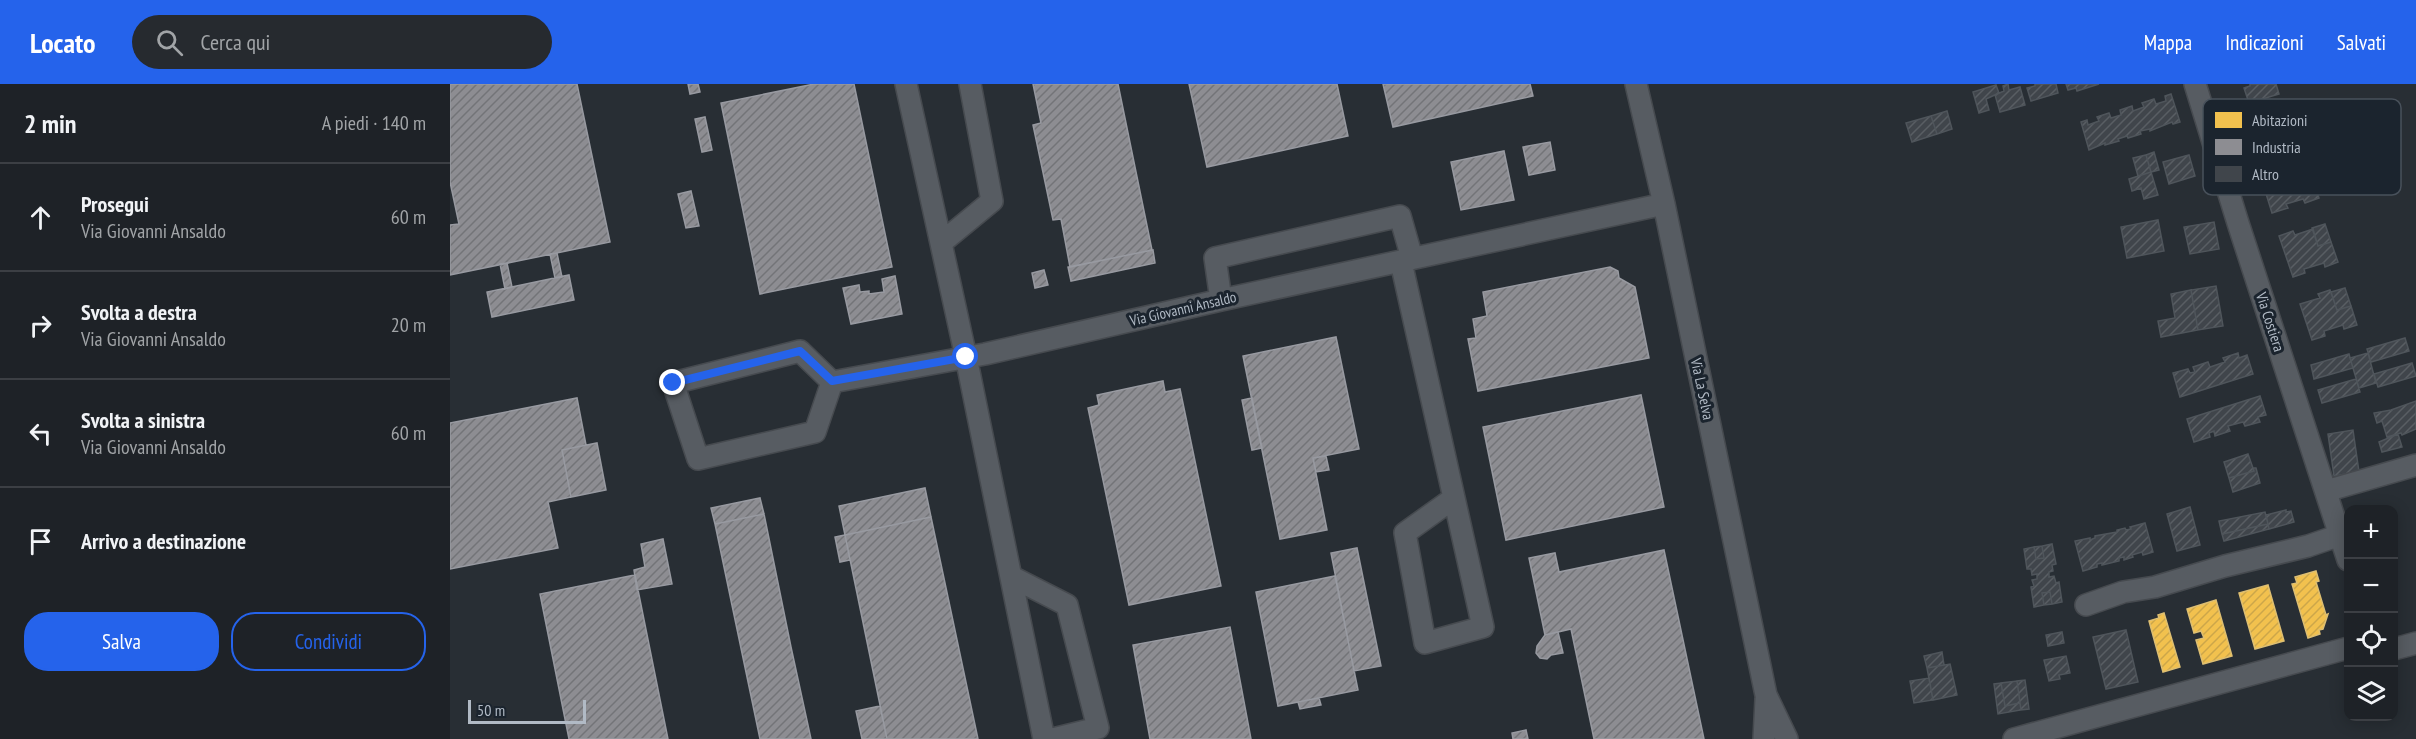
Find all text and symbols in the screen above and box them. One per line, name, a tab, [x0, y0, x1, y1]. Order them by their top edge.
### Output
search box	[132, 15, 552, 69]
text: Locato	[30, 24, 96, 61]
icon: search	[153, 26, 186, 59]
text: Cerca qui	[201, 28, 270, 56]
text: Mappa	[2144, 29, 2192, 56]
text: Indicazioni	[2225, 29, 2304, 56]
text: Salvati	[2337, 29, 2386, 56]
legend	[2203, 99, 2401, 195]
text: 2 min	[24, 107, 77, 140]
text: A piedi · 140 m	[322, 110, 426, 136]
text: Abitazioni	[2252, 110, 2307, 130]
text: Industria	[2252, 137, 2301, 157]
text: Altro	[2252, 164, 2279, 184]
text: Prosegui	[81, 190, 149, 218]
icon: ahead	[24, 201, 57, 234]
text: 60 m	[391, 204, 426, 230]
text: Via Giovanni Ansaldo	[81, 218, 226, 244]
street label: Via Giovanni Ansaldo	[1127, 287, 1238, 330]
street label: Via Costiera	[2252, 289, 2289, 354]
text: Svolta a destra	[81, 298, 197, 326]
icon: right	[24, 309, 57, 342]
text: 20 m	[391, 312, 426, 338]
text: Via Giovanni Ansaldo	[81, 326, 226, 352]
route start	[952, 343, 978, 369]
street label: Via La Selva	[1686, 355, 1718, 421]
route end	[659, 369, 685, 395]
text: Svolta a sinistra	[81, 406, 205, 434]
icon: left	[24, 417, 57, 450]
text: 60 m	[391, 420, 426, 446]
text: Via Giovanni Ansaldo	[81, 434, 226, 460]
map controls	[2344, 505, 2398, 721]
button: +	[2344, 505, 2398, 559]
icon: arrive	[24, 525, 57, 558]
text: Arrivo a destinazione	[81, 527, 246, 555]
button: −	[2344, 559, 2398, 613]
button: Salva	[24, 612, 219, 671]
button: Condividi	[231, 612, 426, 671]
button: locate	[2344, 613, 2398, 667]
button: layers	[2344, 667, 2398, 721]
scale bar	[468, 697, 586, 724]
text: 50 m	[477, 700, 505, 720]

